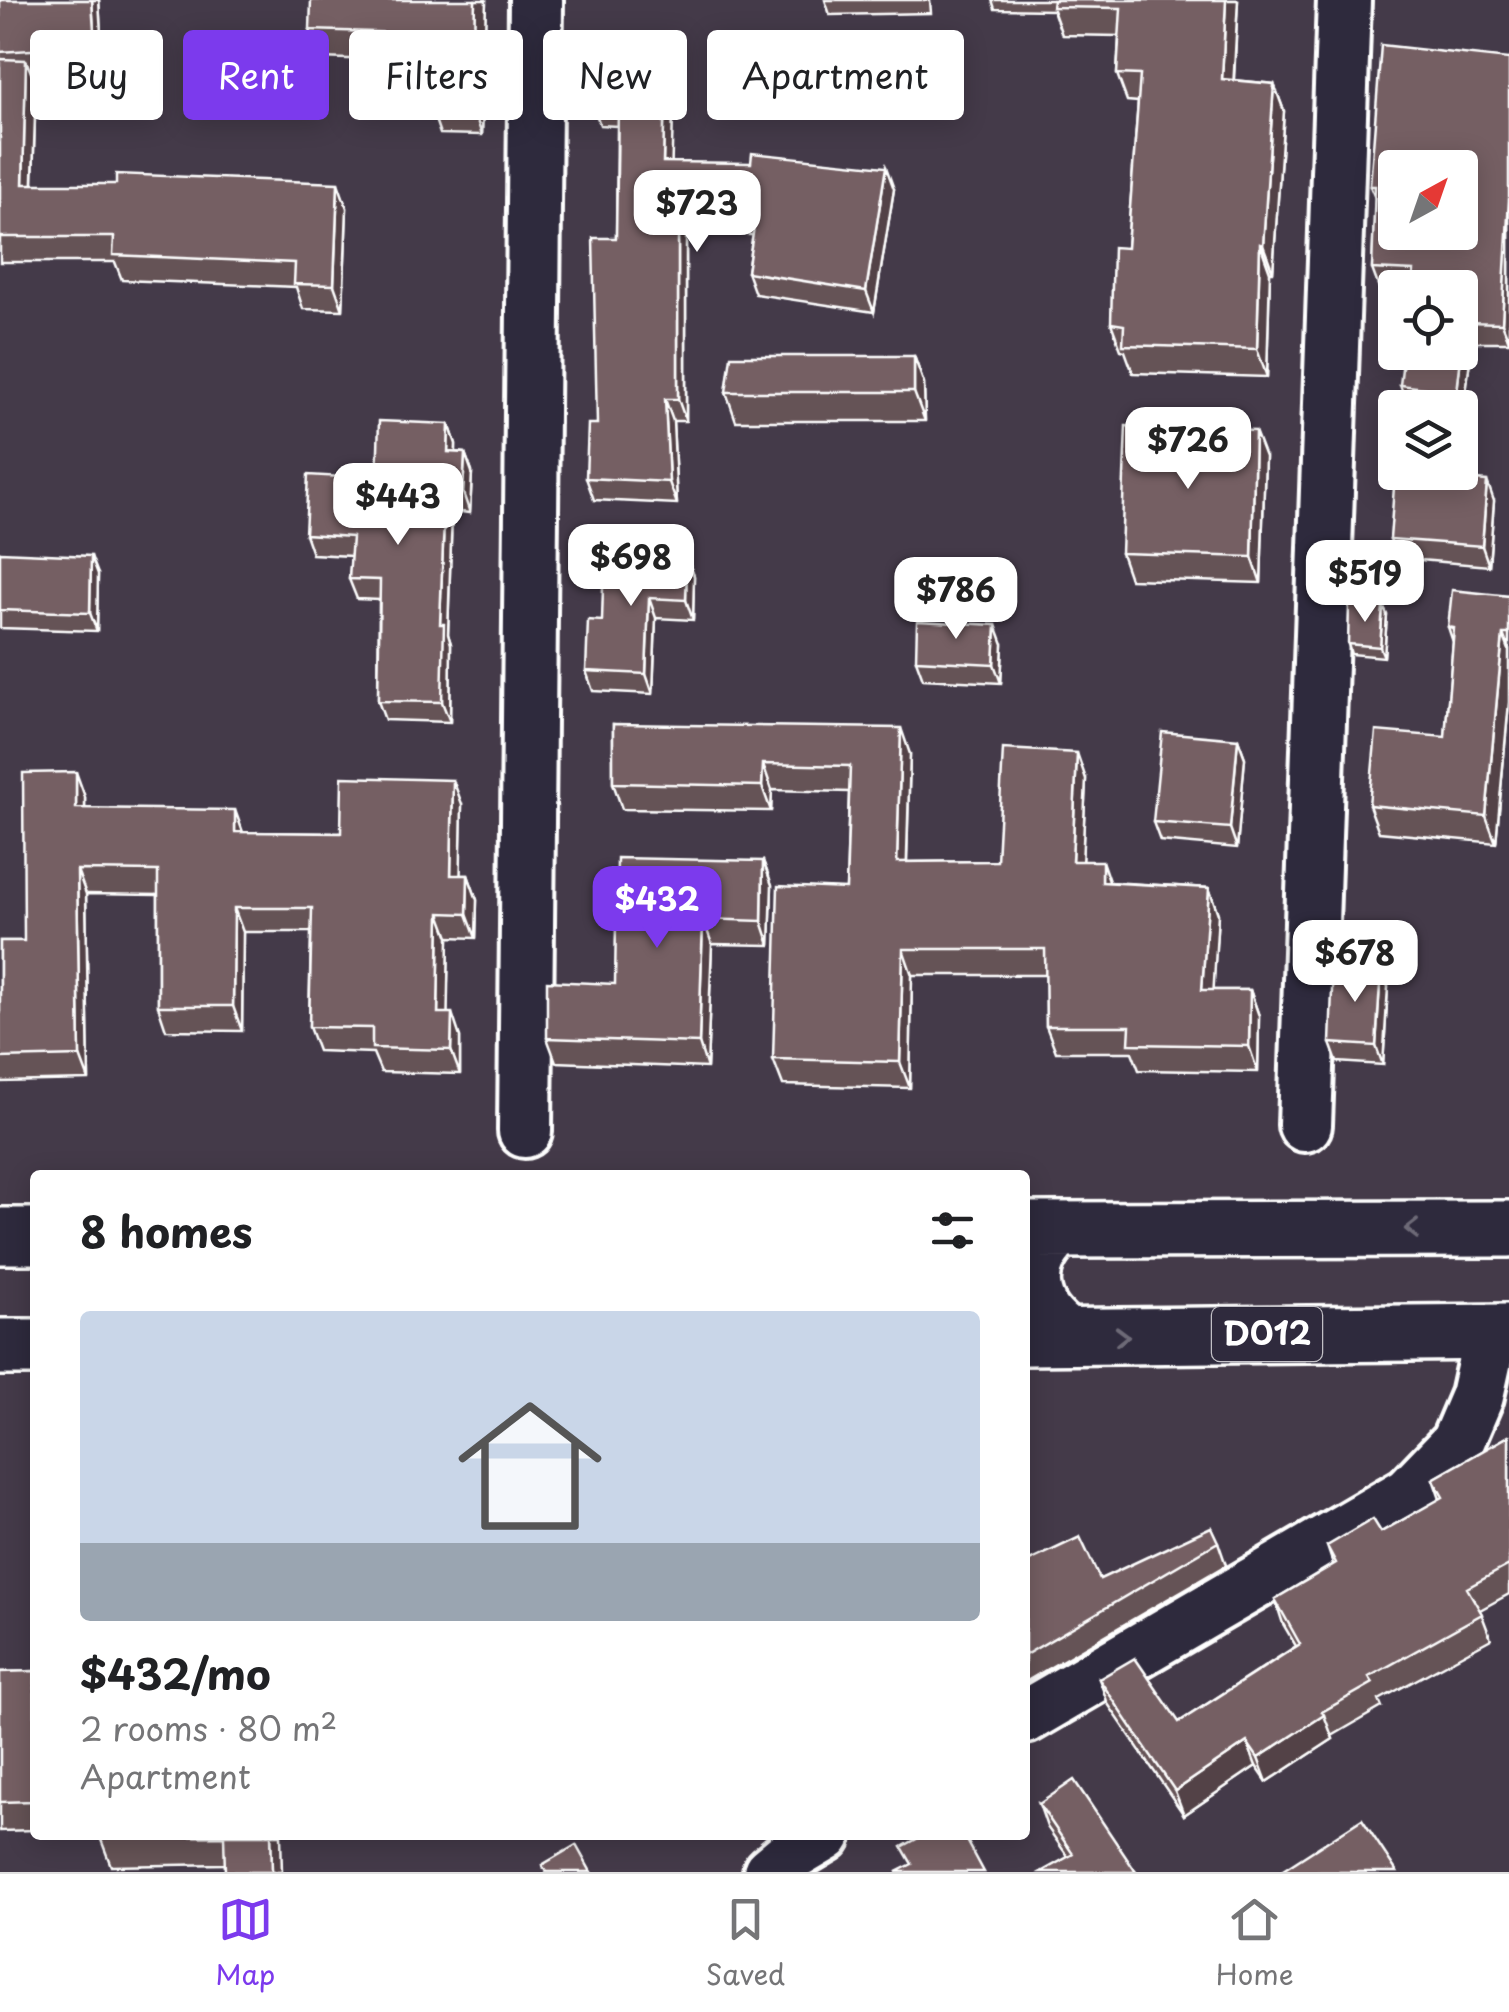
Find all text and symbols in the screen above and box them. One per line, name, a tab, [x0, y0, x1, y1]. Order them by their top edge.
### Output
chip: Buy	[30, 30, 163, 120]
chip: Rent	[183, 30, 329, 120]
chip: Filters	[349, 30, 523, 120]
chip: New	[543, 30, 687, 120]
chip: Apartment	[707, 30, 964, 120]
north arrow	[1378, 150, 1478, 250]
map controls	[1378, 150, 1478, 490]
pin: $723	[638, 170, 756, 255]
text: $723	[656, 178, 738, 226]
button: locate	[1378, 270, 1478, 370]
button: layers	[1378, 390, 1478, 490]
pin: $726	[1129, 407, 1247, 492]
text: $726	[1147, 415, 1229, 463]
pin: $443	[339, 463, 457, 548]
text: $443	[355, 471, 441, 519]
pin: $698	[572, 524, 690, 609]
text: $698	[590, 532, 672, 580]
pin: $519	[1306, 540, 1424, 625]
text: $519	[1328, 548, 1402, 596]
pin: $786	[897, 557, 1015, 642]
text: $786	[916, 565, 996, 613]
pin: $432	[598, 866, 716, 951]
text: $432	[615, 874, 699, 922]
pin: $678	[1296, 920, 1414, 1005]
text: $678	[1315, 928, 1395, 976]
text: 8 homes	[80, 1199, 253, 1262]
icon: filters	[925, 1203, 980, 1258]
one-way arrow	[1403, 1218, 1418, 1240]
road number: D012	[1212, 1307, 1322, 1361]
one-way arrow	[1116, 1325, 1131, 1347]
icon: home	[440, 1376, 620, 1556]
text: $432/mo	[80, 1641, 271, 1704]
text: 2 rooms · 80 m²	[80, 1704, 337, 1752]
text: Apartment	[80, 1752, 251, 1800]
tab: Map	[215, 1892, 275, 1995]
tab: Saved	[706, 1892, 785, 1995]
tab: Home	[1216, 1892, 1294, 1995]

